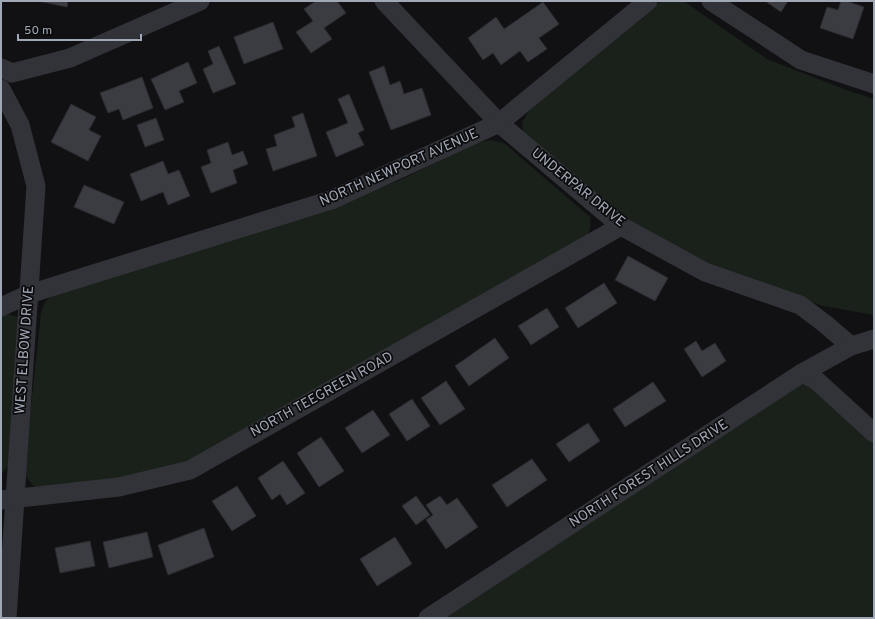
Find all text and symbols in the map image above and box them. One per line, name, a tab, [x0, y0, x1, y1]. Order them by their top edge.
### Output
scale bar	[18, 16, 141, 42]
text: 50 m	[24, 23, 52, 39]
street label: NORTH NEWPORT AVENUE	[317, 125, 481, 211]
street label: UNDERPAR DRIVE	[528, 145, 628, 231]
street label: WEST ELBOW DRIVE	[12, 285, 38, 415]
street label: NORTH TEEGREEN ROAD	[248, 349, 396, 441]
street label: NORTH FOREST HILLS DRIVE	[567, 416, 731, 532]

